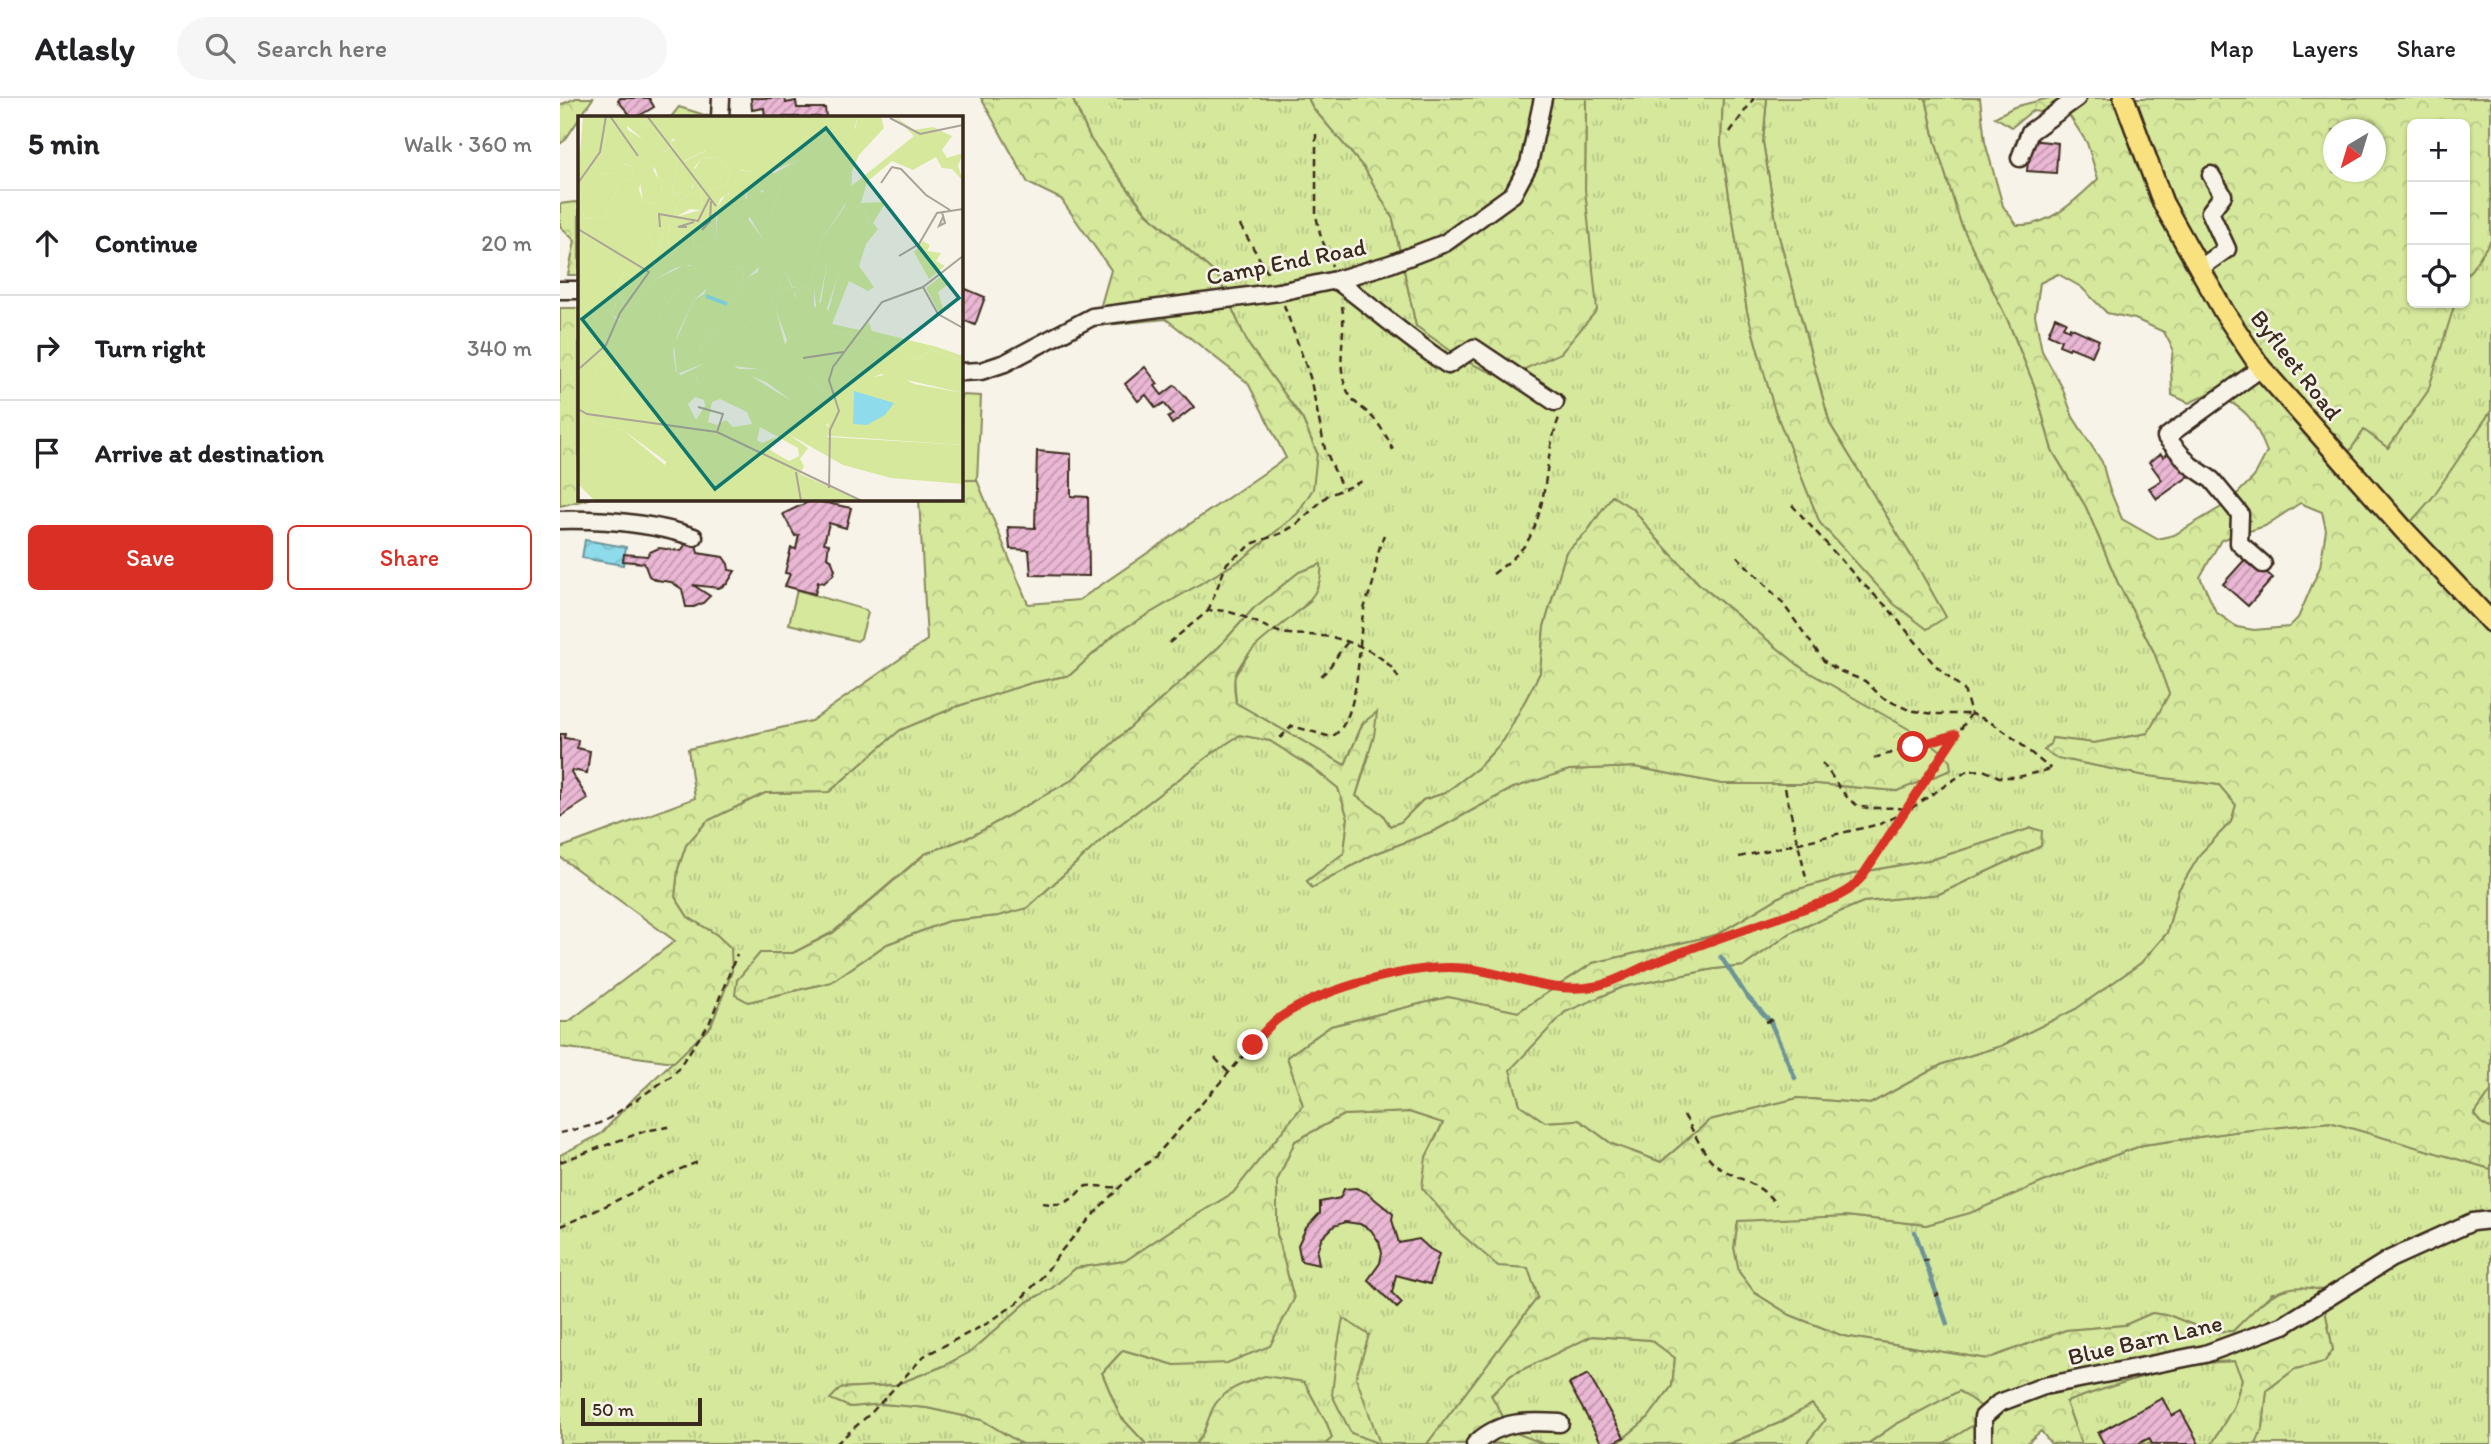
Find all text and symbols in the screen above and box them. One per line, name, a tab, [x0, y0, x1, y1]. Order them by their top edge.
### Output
search box	[177, 17, 667, 80]
text: Atlasly	[35, 29, 135, 68]
icon: search	[201, 29, 239, 67]
text: Search here	[257, 32, 387, 64]
text: Map	[2210, 34, 2254, 63]
text: Layers	[2292, 34, 2359, 63]
text: Share	[2397, 34, 2456, 63]
inset map	[578, 116, 962, 500]
north arrow	[2323, 119, 2386, 182]
map controls	[2407, 119, 2470, 308]
button: +	[2407, 119, 2470, 182]
text: 5 min	[28, 125, 99, 162]
text: Walk · 360 m	[404, 130, 532, 158]
button: −	[2407, 182, 2470, 245]
icon: ahead	[28, 224, 66, 262]
text: Continue	[95, 227, 198, 259]
text: 20 m	[481, 229, 532, 257]
street label: Camp End Road	[1204, 232, 1368, 291]
button: locate	[2407, 245, 2470, 308]
street label: Byfleet Road	[2244, 304, 2348, 426]
icon: right	[28, 329, 66, 367]
text: Turn right	[95, 332, 206, 364]
text: 340 m	[467, 334, 532, 362]
icon: arrive	[28, 434, 66, 472]
text: Arrive at destination	[95, 437, 324, 469]
button: Save	[28, 525, 273, 590]
button: Share	[287, 525, 532, 590]
route start	[1897, 731, 1928, 762]
route end	[1237, 1029, 1268, 1060]
street label: Blue Barn Lane	[2065, 1308, 2225, 1371]
scale bar	[581, 1395, 702, 1427]
text: 50 m	[592, 1398, 634, 1421]

